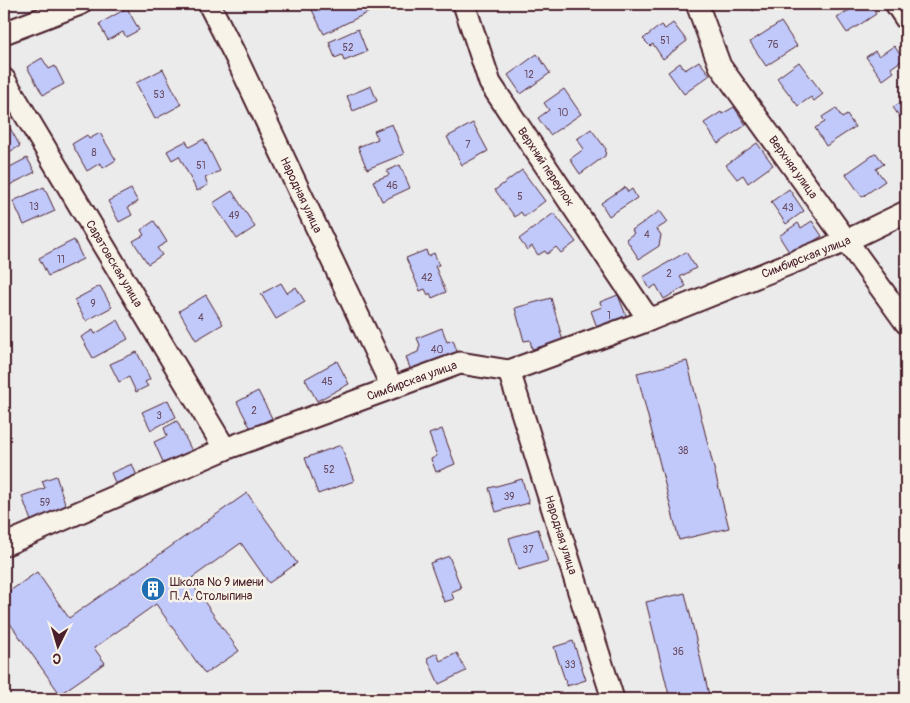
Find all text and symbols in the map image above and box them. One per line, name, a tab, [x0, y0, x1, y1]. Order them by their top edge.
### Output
house number: 51	[660, 35, 670, 47]
house number: 76	[767, 39, 779, 51]
house number: 52	[342, 42, 354, 54]
house number: 12	[524, 69, 534, 81]
house number: 53	[154, 89, 165, 101]
house number: 10	[558, 107, 569, 119]
street label: Верхний переулок	[514, 125, 578, 209]
street label: Верхняя улица	[765, 133, 821, 202]
house number: 7	[465, 139, 471, 151]
house number: 8	[91, 147, 97, 159]
street label: Народная улица	[276, 155, 325, 236]
house number: 51	[196, 160, 206, 172]
house number: 46	[386, 180, 398, 192]
house number: 5	[517, 191, 523, 203]
house number: 13	[29, 201, 39, 213]
house number: 43	[782, 202, 794, 214]
house number: 49	[229, 210, 239, 222]
street label: Саратовская улица	[82, 218, 146, 310]
house number: 4	[644, 229, 650, 241]
street label: Симбирская улица	[759, 233, 854, 282]
house number: 11	[57, 254, 65, 266]
house number: 2	[666, 268, 672, 280]
house number: 42	[421, 272, 433, 284]
house number: 9	[90, 298, 96, 310]
house number: 1	[607, 310, 611, 322]
house number: 4	[198, 312, 204, 324]
house number: 40	[431, 344, 443, 356]
street label: Симбирская улица	[365, 358, 459, 404]
house number: 45	[321, 376, 333, 388]
house number: 2	[251, 405, 257, 417]
house number: 3	[156, 410, 162, 422]
house number: 38	[678, 445, 688, 457]
house number: 52	[323, 464, 335, 476]
house number: 39	[504, 491, 514, 503]
street label: Народная улица	[541, 494, 580, 577]
house number: 59	[40, 497, 50, 509]
house number: 37	[523, 544, 534, 556]
place label: Школа № 9 имени П. А. Столыпина	[170, 575, 264, 604]
building icon: Школа № 9 имени П. А. Столыпина	[140, 576, 166, 602]
north arrow	[32, 620, 82, 670]
house number: 36	[672, 646, 684, 658]
text: С	[52, 650, 62, 667]
house number: 33	[564, 659, 576, 671]

